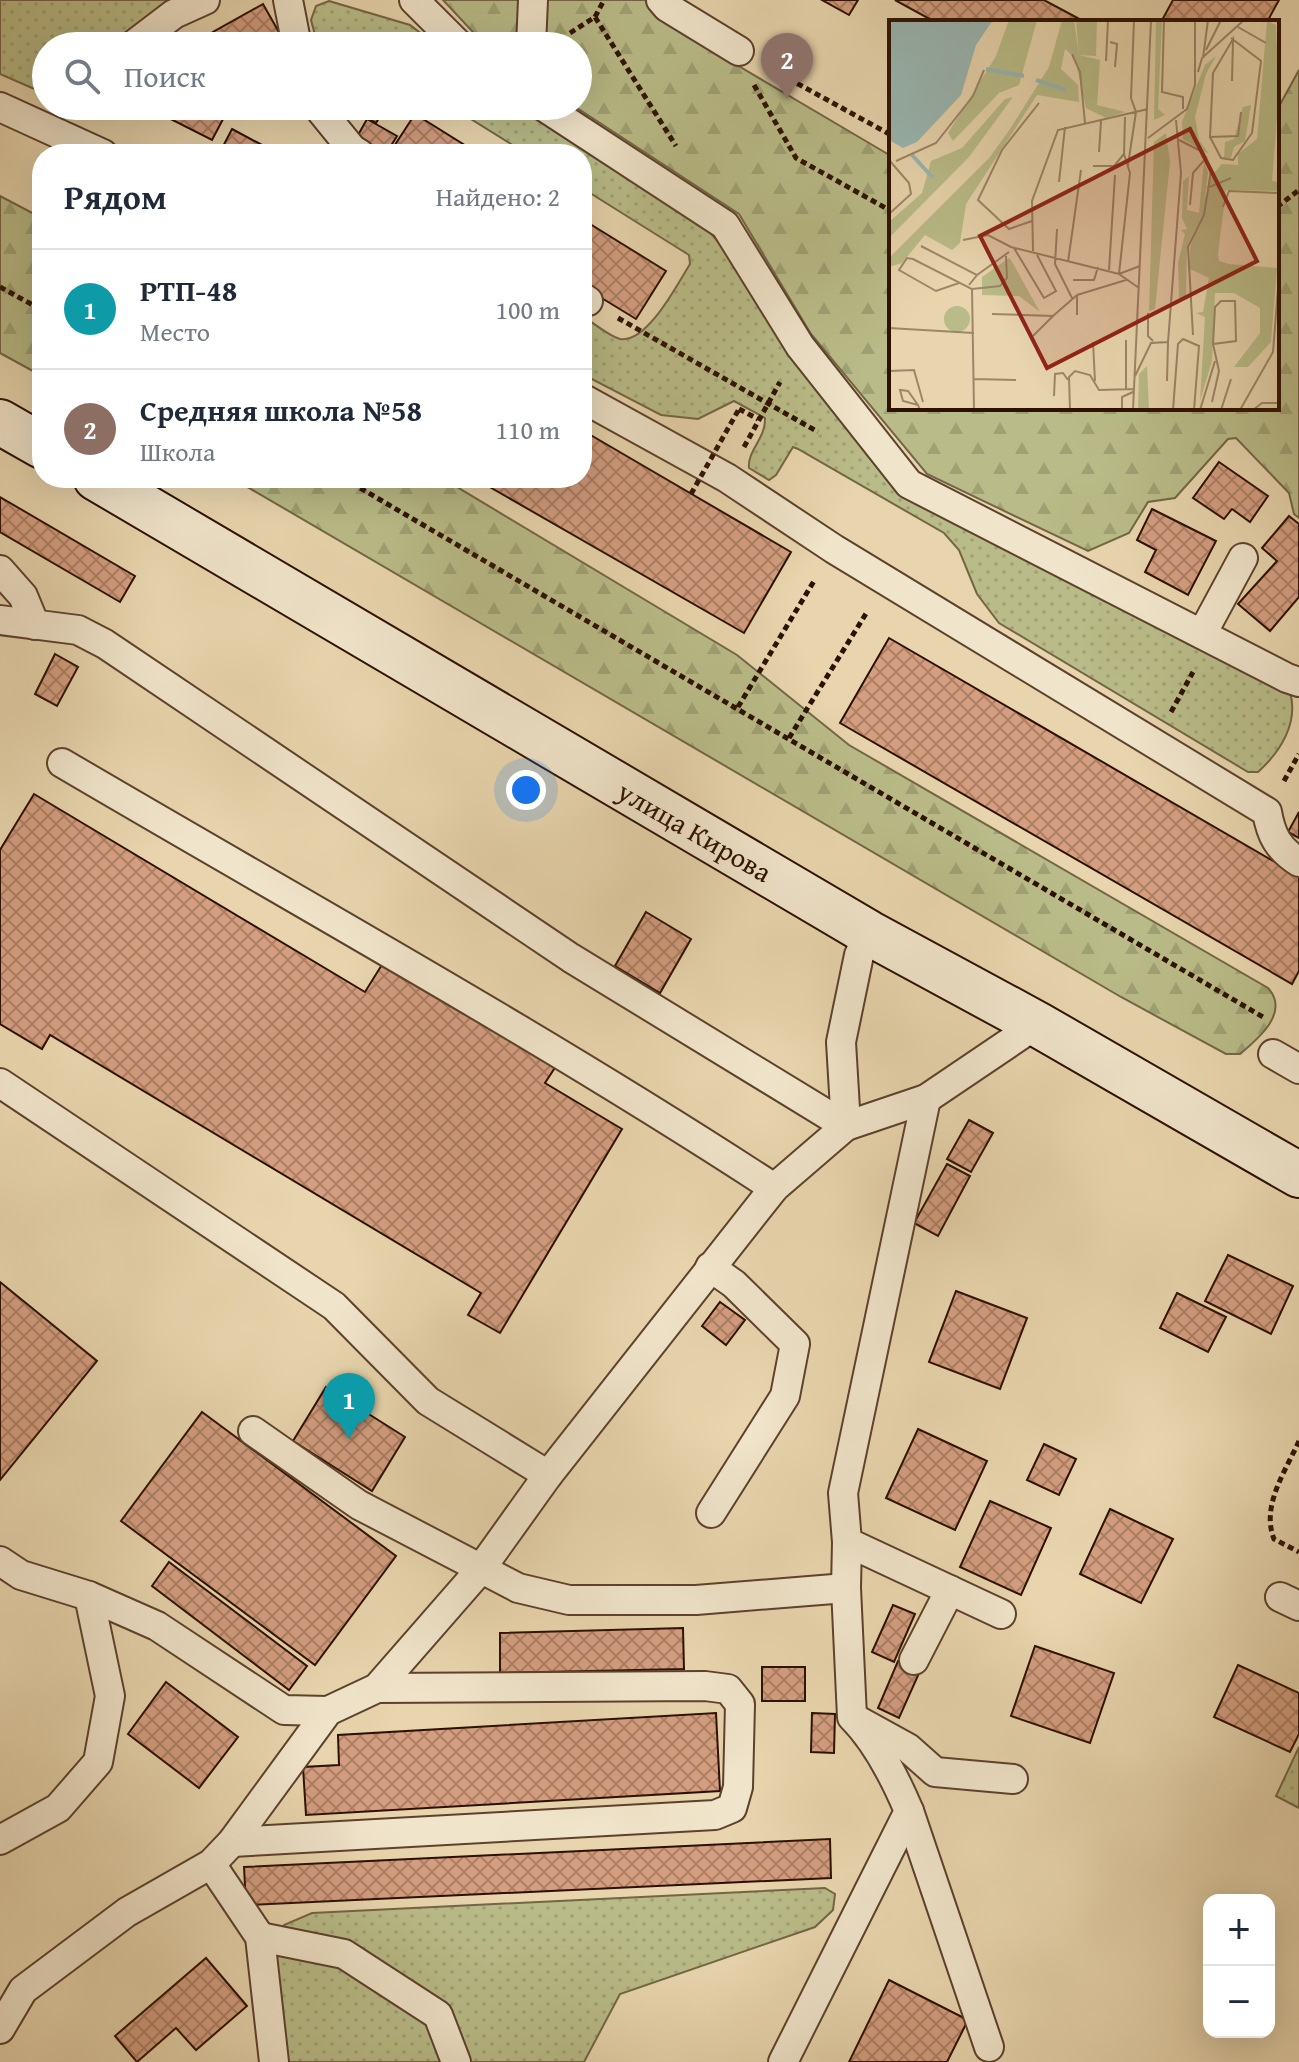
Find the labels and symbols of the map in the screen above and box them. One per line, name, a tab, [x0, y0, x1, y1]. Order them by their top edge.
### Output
inset map	[889, 20, 1279, 410]
pin: 2	[761, 33, 813, 99]
your location	[506, 770, 546, 810]
street label: улица Кирова	[609, 770, 780, 892]
pin: 1	[323, 1373, 375, 1439]

